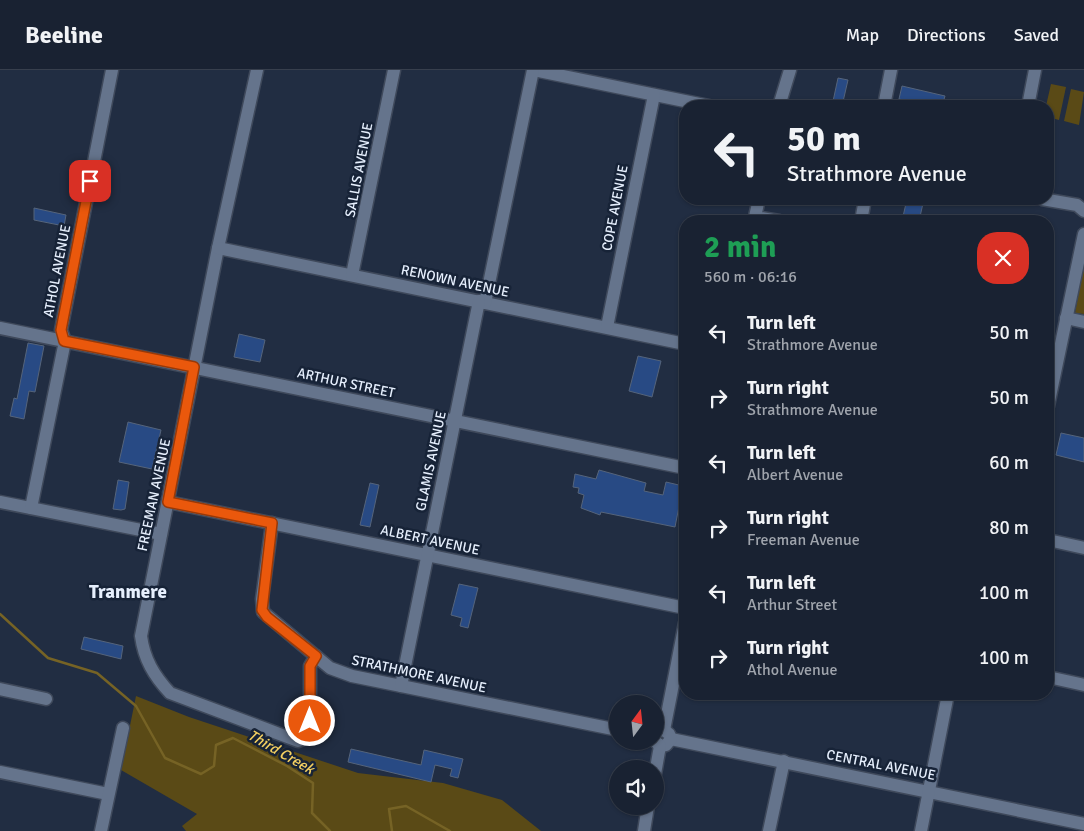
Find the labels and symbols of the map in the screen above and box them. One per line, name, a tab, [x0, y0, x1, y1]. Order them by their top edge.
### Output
street label: SALLIS AVENUE	[341, 121, 377, 219]
pin	[69, 160, 111, 202]
street label: COPE AVENUE	[598, 164, 632, 252]
street label: ATHOL AVENUE	[40, 223, 74, 319]
street label: RENOWN AVENUE	[399, 261, 511, 301]
street label: ARTHUR STREET	[296, 364, 396, 402]
street label: GLAMIS AVENUE	[412, 409, 450, 512]
street label: FREEMAN AVENUE	[134, 437, 174, 553]
street label: ALBERT AVENUE	[379, 521, 481, 559]
district label: Tranmere	[89, 580, 167, 604]
street label: STRATHMORE AVENUE	[350, 651, 488, 697]
position arrow	[283, 694, 335, 746]
north arrow	[609, 695, 664, 750]
water label: Third Creek	[245, 726, 318, 779]
street label: CENTRAL AVENUE	[825, 746, 937, 784]

